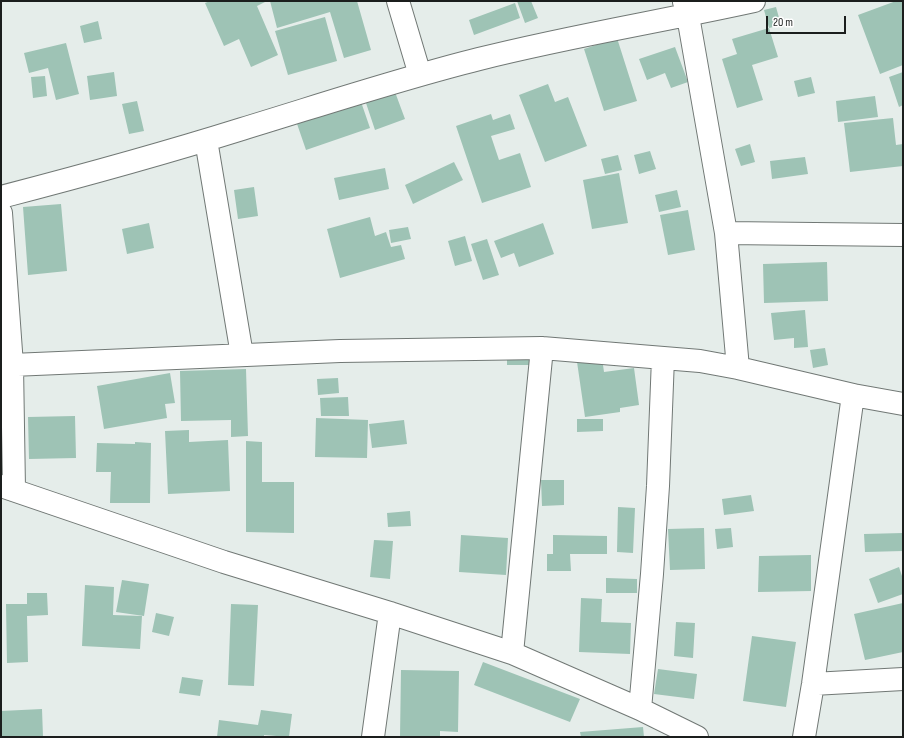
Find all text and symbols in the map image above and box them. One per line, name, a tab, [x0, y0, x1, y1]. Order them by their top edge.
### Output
scale bar	[768, 8, 848, 34]
text: 20 m	[773, 15, 793, 30]

